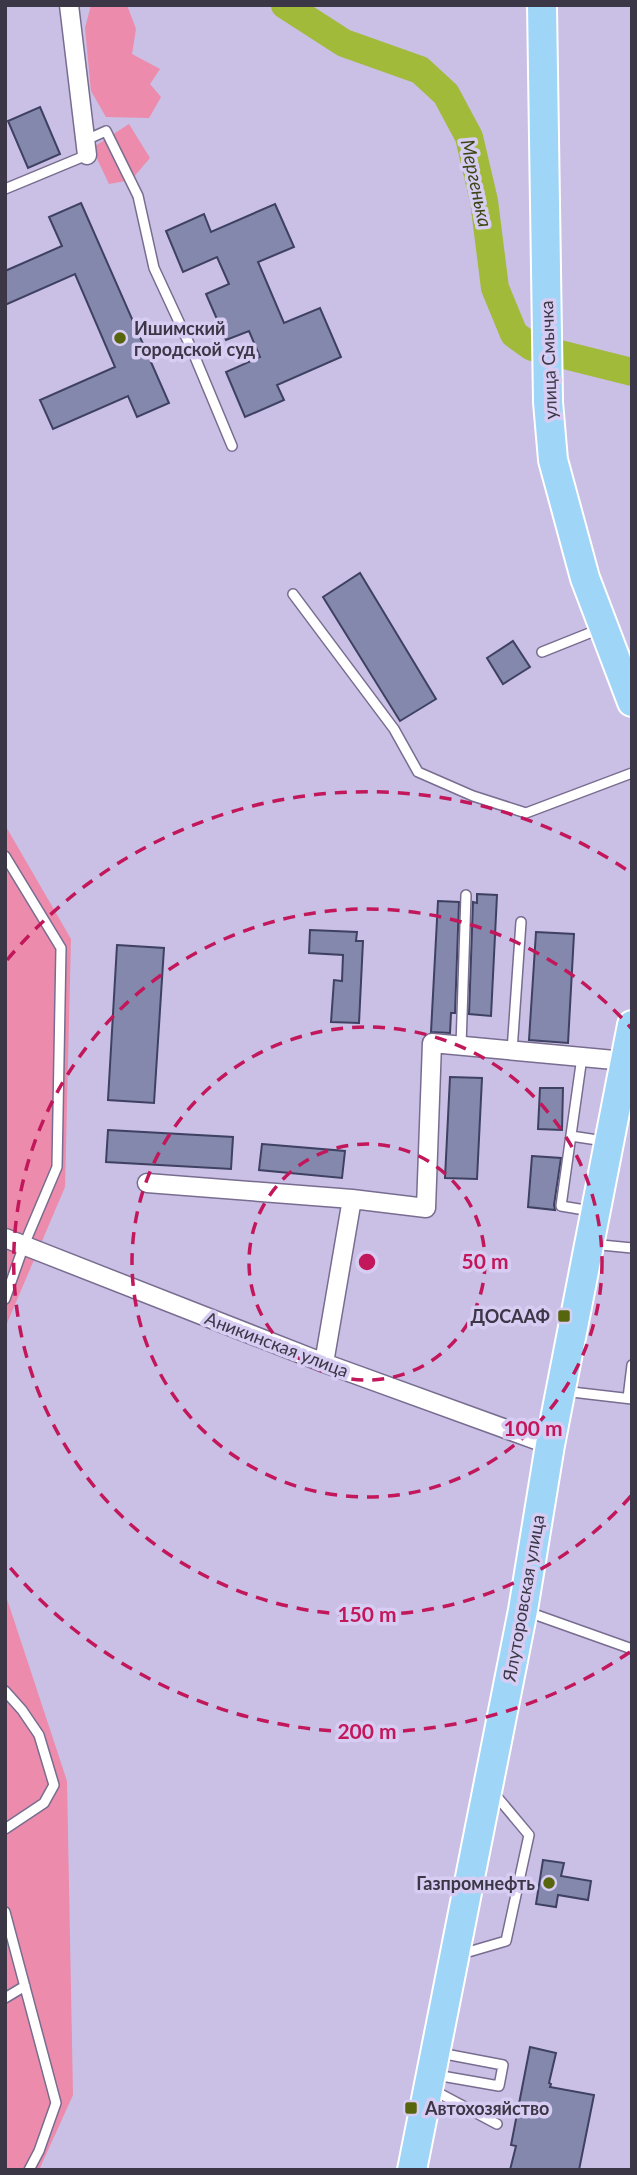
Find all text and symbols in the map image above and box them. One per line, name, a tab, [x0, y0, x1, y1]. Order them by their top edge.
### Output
water label: Мергенька	[456, 137, 498, 229]
street label: улица Смычка	[535, 300, 561, 420]
place label: Ишимский городской суд	[134, 317, 256, 360]
marker: Ишимский городской суд	[112, 330, 128, 346]
text: 50 m	[461, 1248, 509, 1273]
centre of rings	[355, 1250, 379, 1274]
place label: ДОСААФ	[470, 1305, 550, 1327]
street label: Аникинская улица	[202, 1307, 352, 1381]
marker: ДОСААФ	[556, 1308, 572, 1324]
text: 100 m	[503, 1415, 563, 1440]
street label: Ялуторовская улица	[497, 1513, 549, 1684]
text: 150 m	[337, 1601, 397, 1626]
text: 200 m	[337, 1718, 397, 1743]
place label: Газпромнефть	[416, 1872, 535, 1894]
marker: Газпромнефть	[541, 1875, 557, 1891]
place label: Автохозяйство	[424, 2097, 549, 2119]
marker: Автохозяйство	[403, 2100, 419, 2116]

